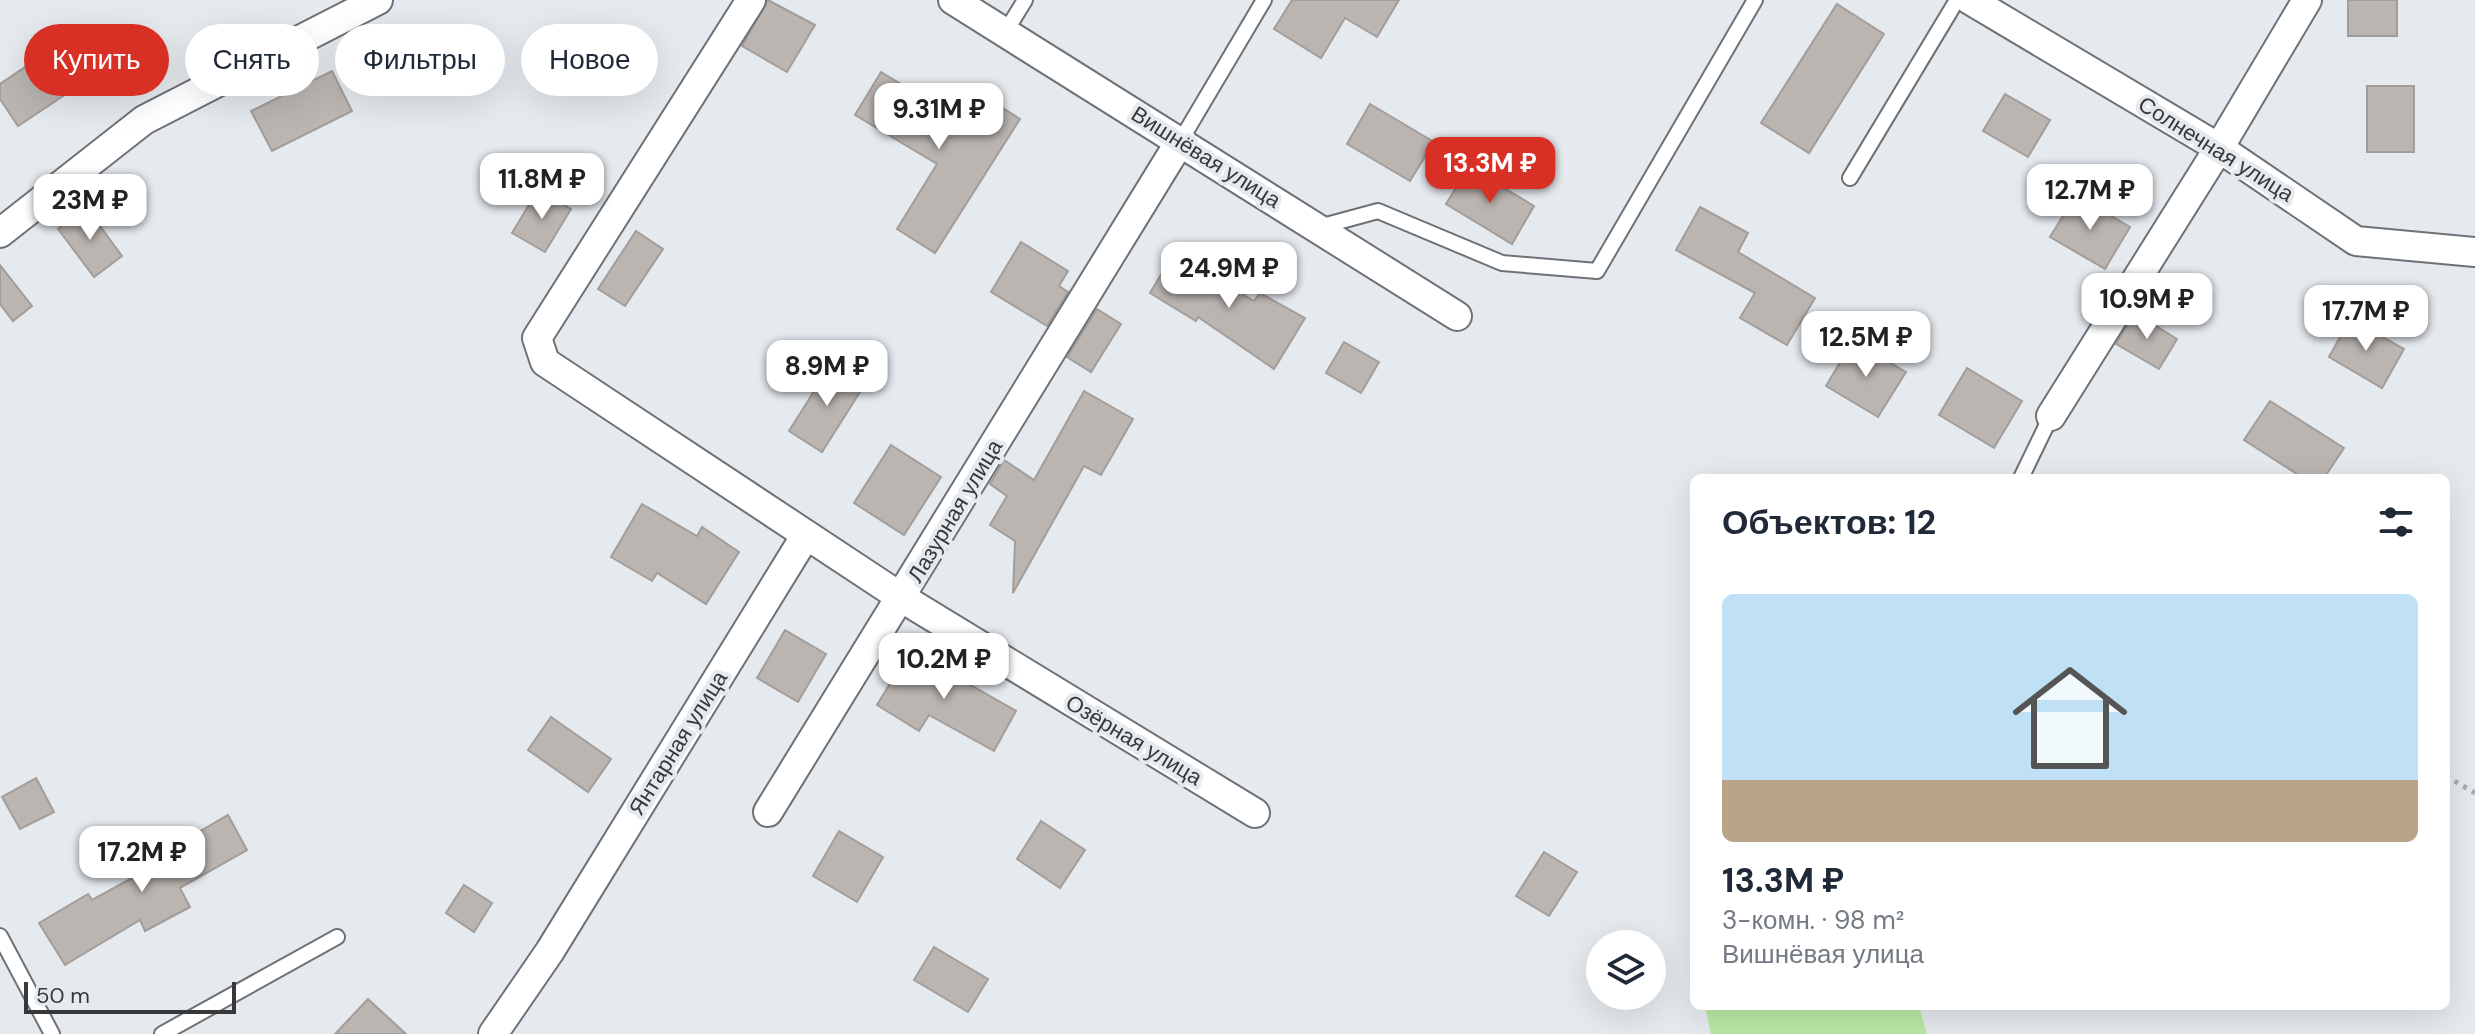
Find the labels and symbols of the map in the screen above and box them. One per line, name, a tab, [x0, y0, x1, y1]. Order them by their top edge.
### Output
pin: 9.31M ₽	[865, 83, 1013, 151]
street label: Солнечная улица	[2133, 89, 2300, 209]
street label: Вишнёвая улица	[1126, 99, 1287, 215]
pin: 13.3M ₽	[1416, 137, 1564, 205]
pin: 11.8M ₽	[468, 153, 616, 221]
pin: 12.7M ₽	[2016, 164, 2164, 232]
pin: 23M ₽	[34, 174, 146, 242]
pin: 24.9M ₽	[1155, 242, 1303, 310]
pin: 10.9M ₽	[2073, 273, 2221, 341]
pin: 17.7M ₽	[2292, 285, 2440, 353]
pin: 12.5M ₽	[1792, 311, 1940, 379]
pin: 8.9M ₽	[762, 340, 892, 408]
street label: Лазурная улица	[901, 433, 1010, 588]
pin: 10.2M ₽	[870, 633, 1018, 701]
street label: Янтарная улица	[622, 665, 734, 821]
street label: Озёрная улица	[1060, 688, 1208, 793]
pin: 17.2M ₽	[68, 826, 216, 894]
scale bar	[24, 978, 236, 1014]

